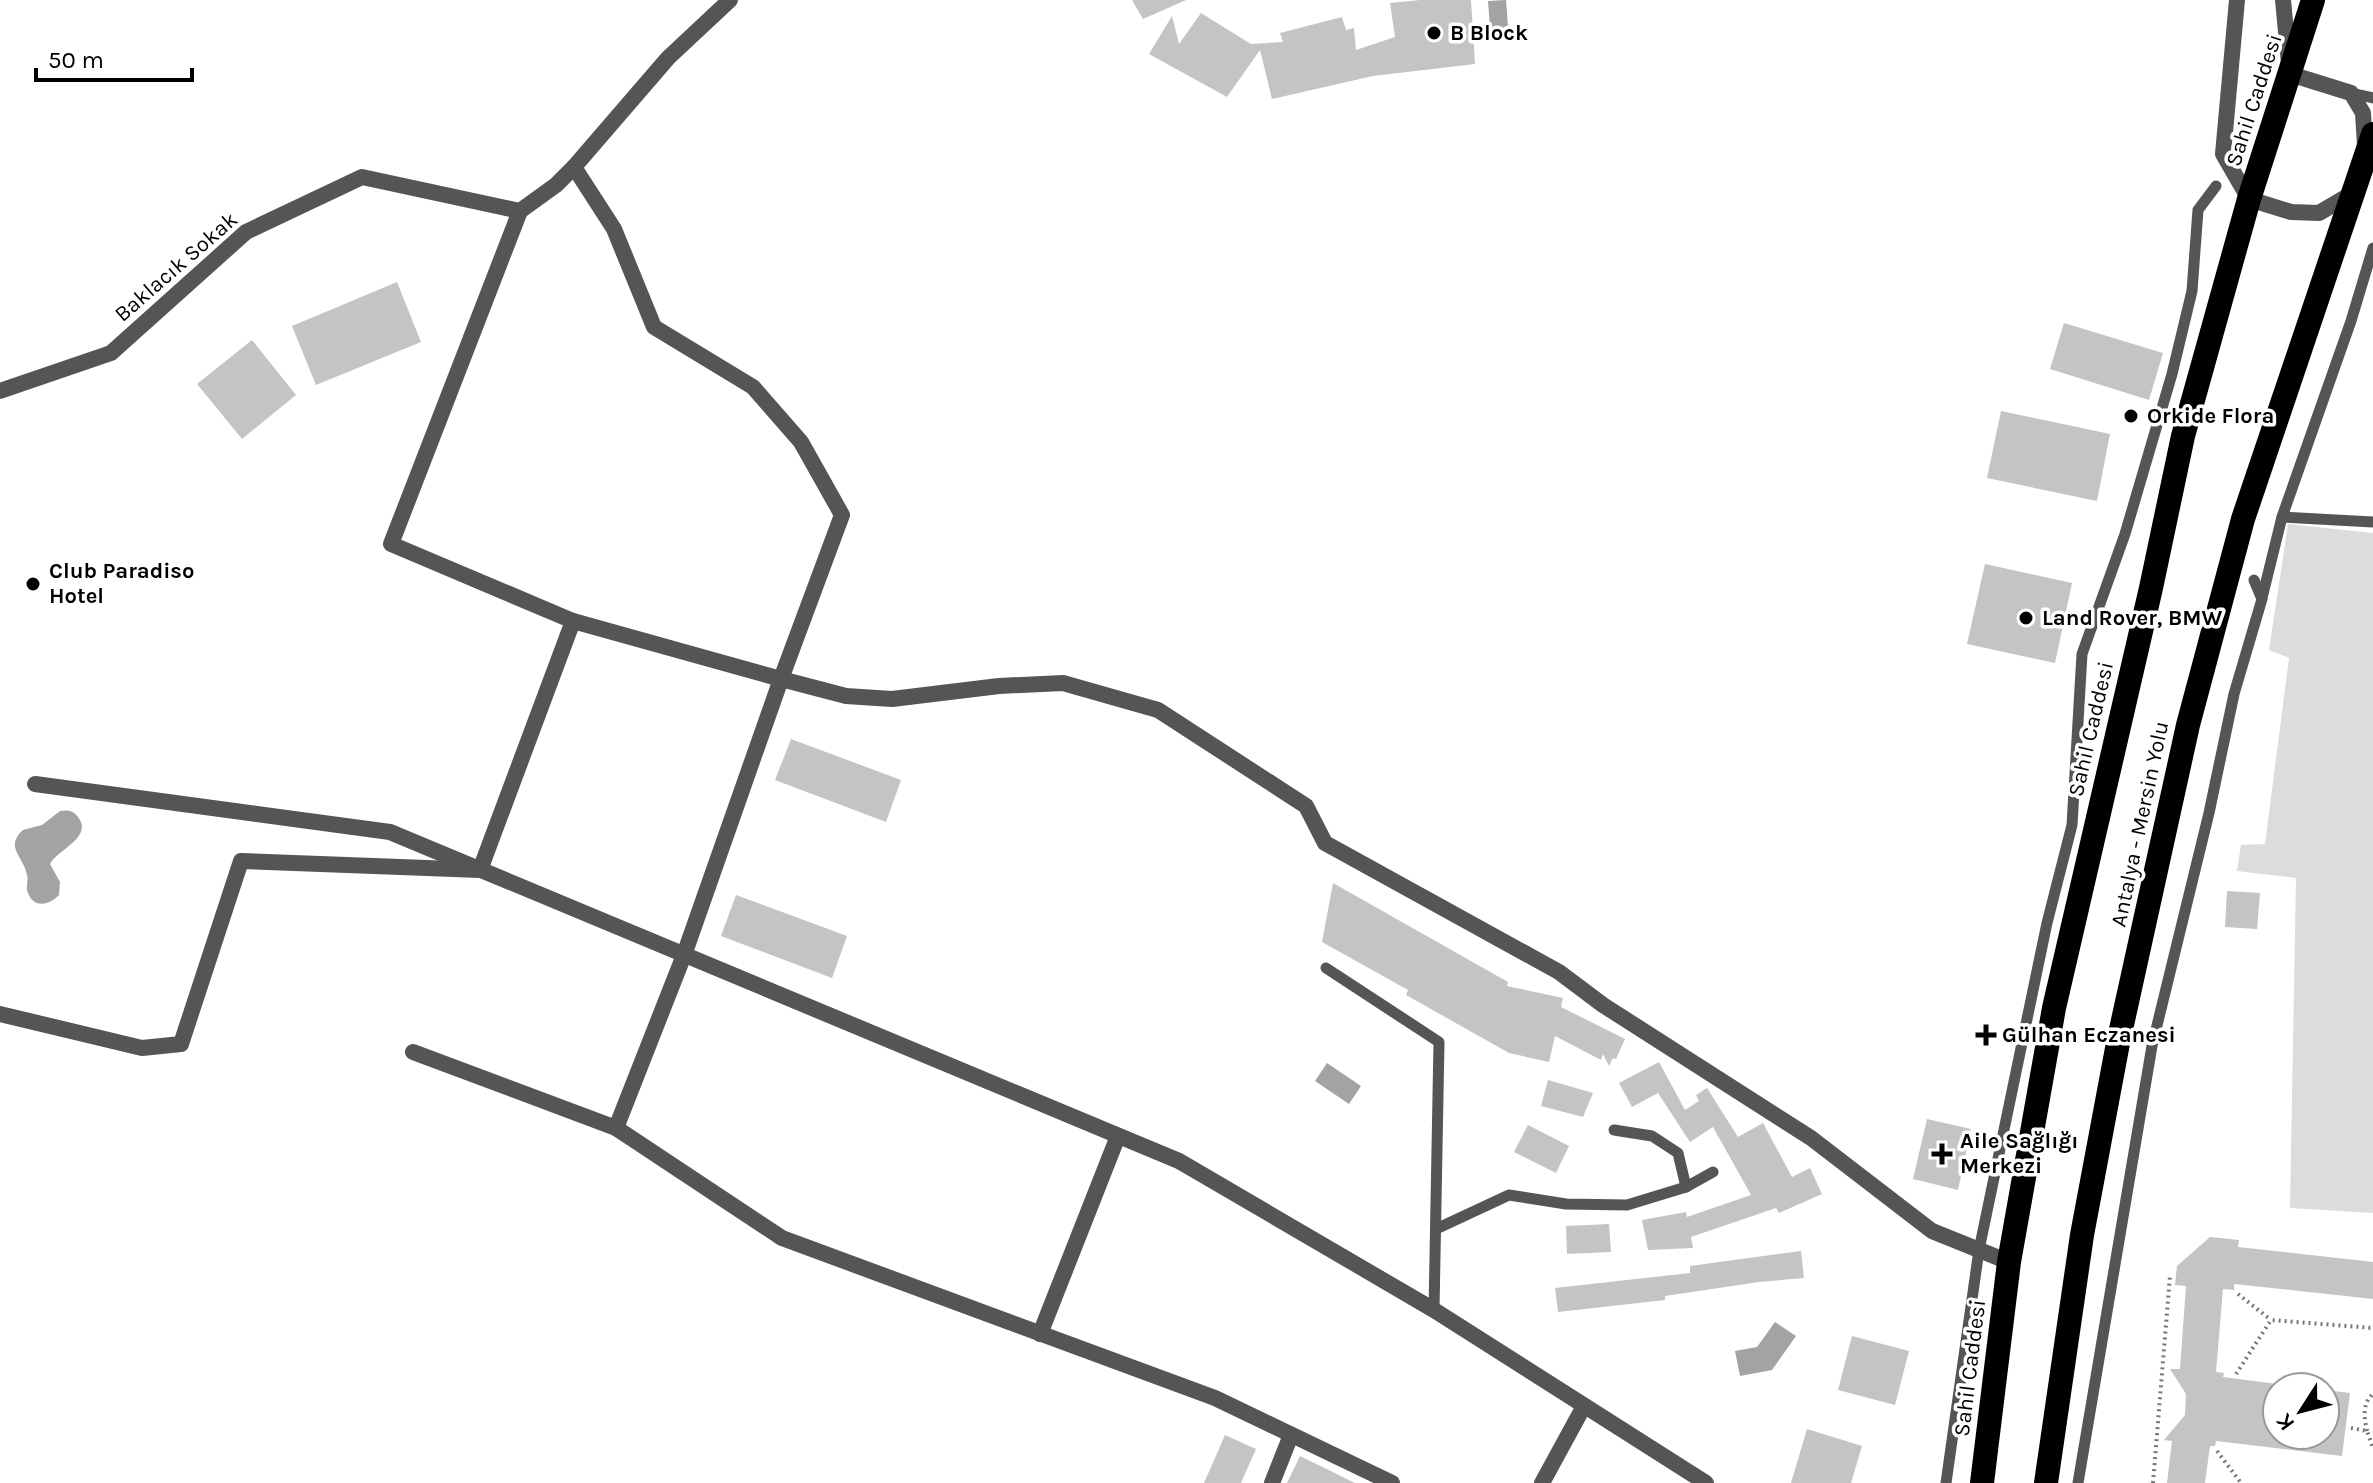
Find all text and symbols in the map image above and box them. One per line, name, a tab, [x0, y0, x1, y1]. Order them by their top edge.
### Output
place label: B Block	[1450, 20, 1528, 46]
marker: B Block	[1425, 24, 1443, 42]
street label: Sahil Caddesi	[2220, 30, 2288, 170]
scale bar	[36, 32, 192, 82]
text: 50 m	[48, 46, 104, 74]
street label: Baklacık Sokak	[109, 207, 243, 327]
place label: Orkide Flora	[2147, 403, 2274, 429]
marker: Orkide Flora	[2122, 407, 2140, 425]
place label: Club Paradiso Hotel	[49, 558, 194, 609]
marker: Club Paradiso Hotel	[24, 575, 42, 593]
place label: Land Rover, BMW	[2042, 605, 2222, 631]
marker: Land Rover, BMW	[2017, 609, 2035, 627]
street label: Sahil Caddesi	[2063, 659, 2119, 799]
street label: Antalya - Mersin Yolu	[2105, 719, 2175, 929]
place label: Gülhan Eczanesi	[2002, 1022, 2176, 1048]
marker: Gülhan Eczanesi	[1977, 1026, 1995, 1044]
place label: Aile Sağlığı Merkezi	[1960, 1128, 2079, 1179]
marker: Aile Sağlığı Merkezi	[1931, 1143, 1953, 1165]
street label: Sahil Caddesi	[1949, 1298, 1991, 1438]
north arrow	[2261, 1371, 2341, 1451]
text: K	[2271, 1408, 2300, 1436]

